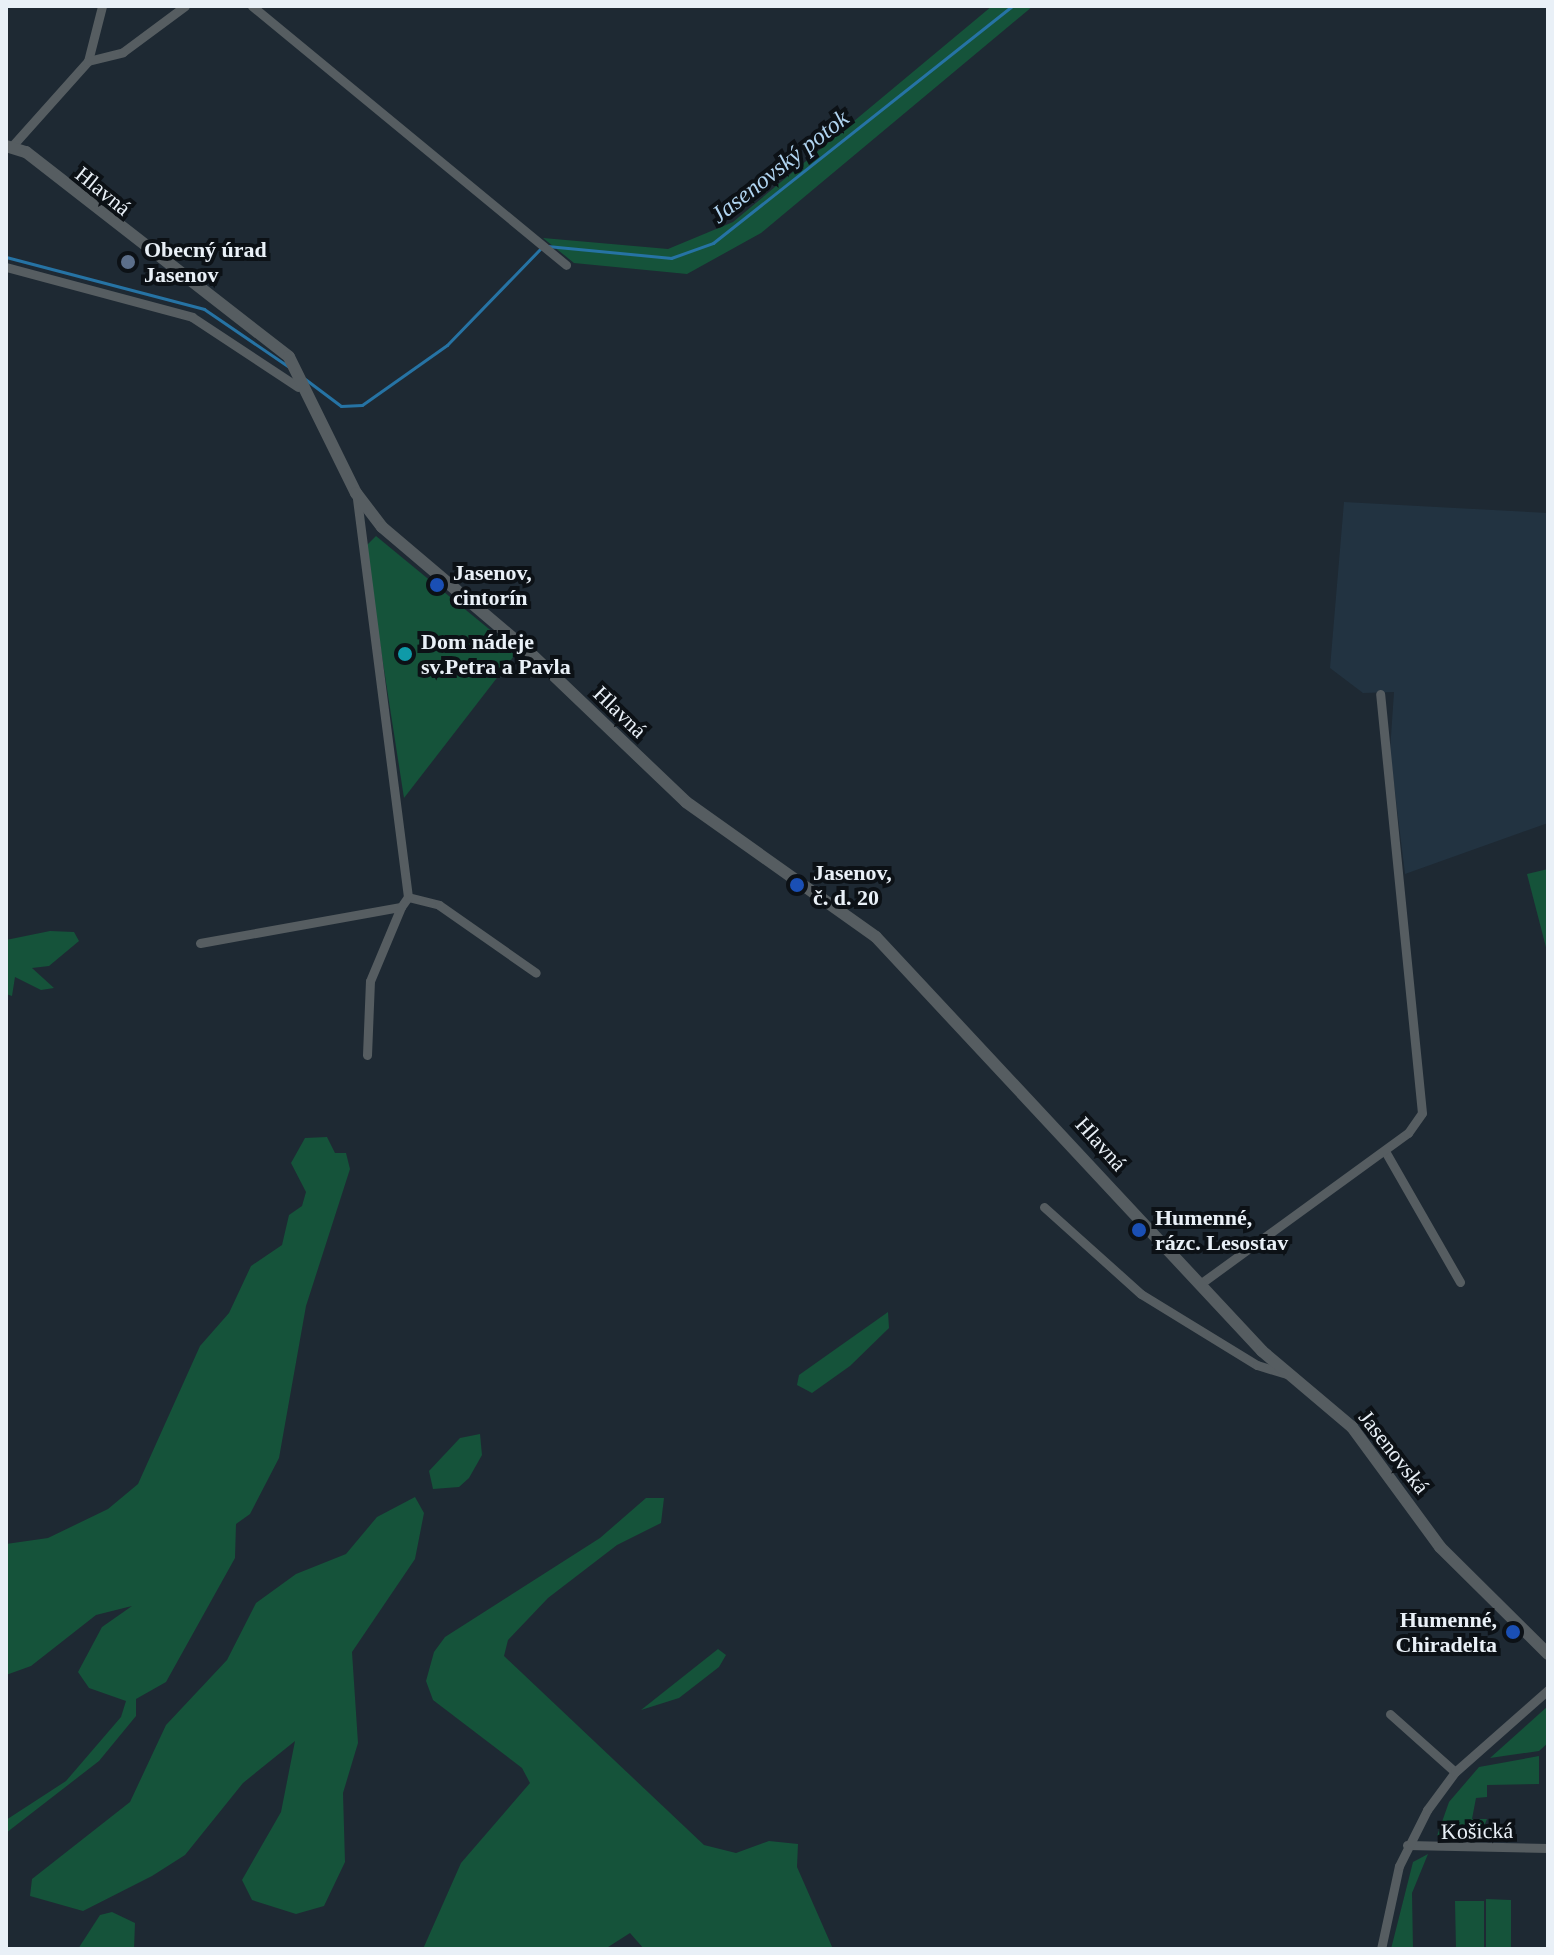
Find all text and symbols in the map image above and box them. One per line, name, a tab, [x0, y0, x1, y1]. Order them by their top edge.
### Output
water label: Jasenovský potok	[705, 104, 855, 230]
street label: Hlavná	[70, 161, 136, 221]
place label: Obecný úrad Jasenov	[144, 236, 267, 288]
marker: Obecný úrad Jasenov	[119, 253, 137, 271]
place label: Jasenov, cintorín	[453, 559, 532, 610]
marker: Jasenov, cintorín	[428, 576, 446, 594]
place label: Dom nádeje sv.Petra a Pavla	[421, 628, 571, 680]
marker: Dom nádeje sv.Petra a Pavla	[396, 645, 414, 663]
street label: Hlavná	[588, 680, 652, 744]
place label: Jasenov, č. d. 20	[813, 859, 892, 910]
marker: Jasenov, č. d. 20	[788, 876, 806, 894]
street label: Hlavná	[1070, 1112, 1132, 1176]
place label: Humenné, rázc. Lesostav	[1155, 1204, 1288, 1256]
marker: Humenné, rázc. Lesostav	[1130, 1221, 1148, 1239]
street label: Jasenovská	[1353, 1405, 1435, 1499]
place label: Humenné, Chiradelta	[1396, 1606, 1497, 1658]
marker: Humenné, Chiradelta	[1504, 1623, 1522, 1641]
street label: Košická	[1441, 1817, 1513, 1845]

